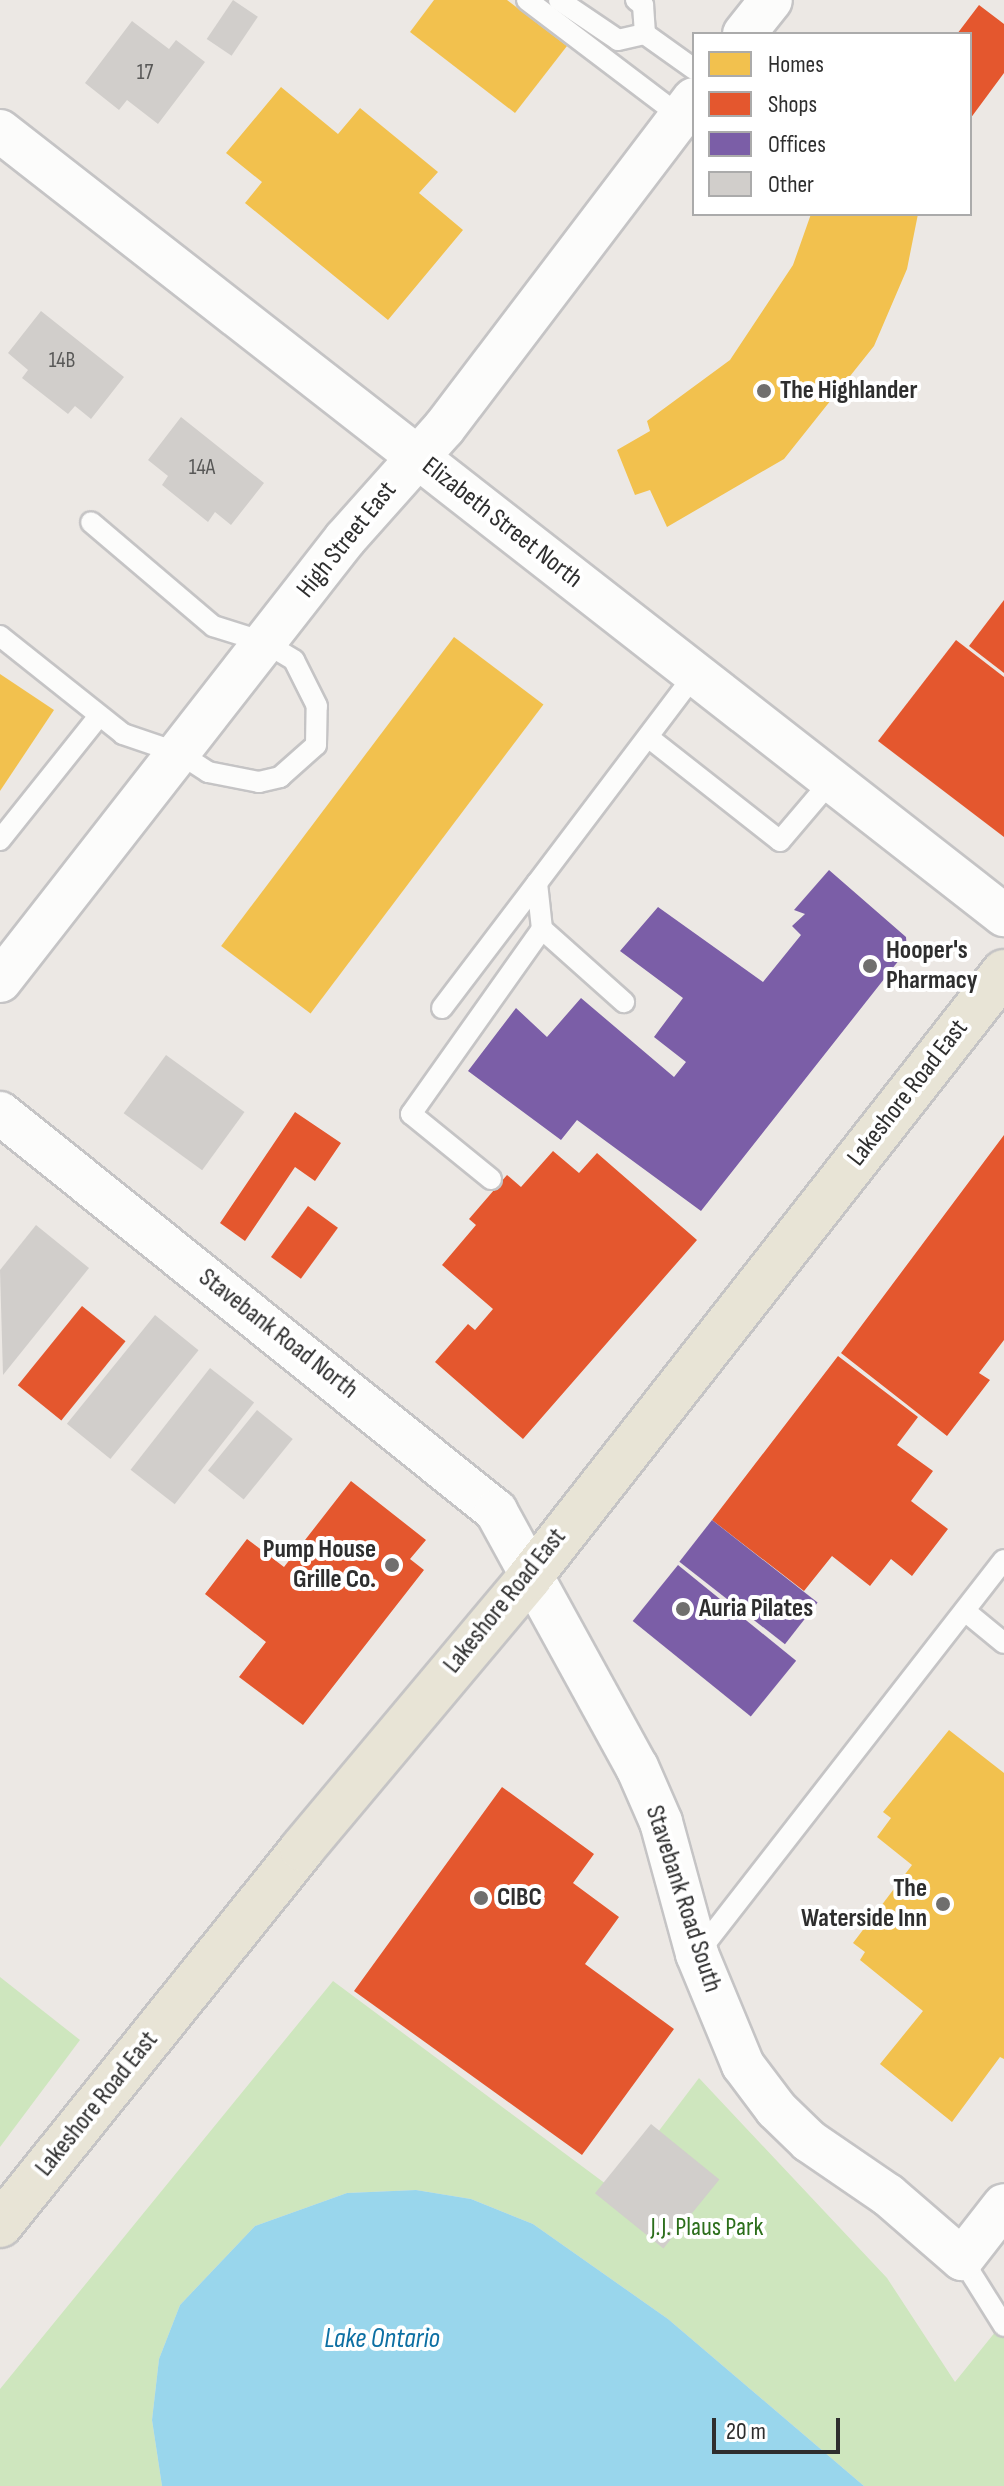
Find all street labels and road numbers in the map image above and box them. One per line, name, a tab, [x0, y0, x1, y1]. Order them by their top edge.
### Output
street label: Elizabeth Street North	[416, 451, 588, 595]
street label: High Street East	[291, 476, 403, 604]
street label: Lakeshore Road East	[841, 1013, 975, 1173]
street label: Stavebank Road North	[192, 1262, 364, 1406]
street label: Lakeshore Road East	[437, 1522, 573, 1680]
street label: Stavebank Road South	[638, 1802, 728, 1996]
street label: Lakeshore Road East	[29, 2025, 165, 2183]

